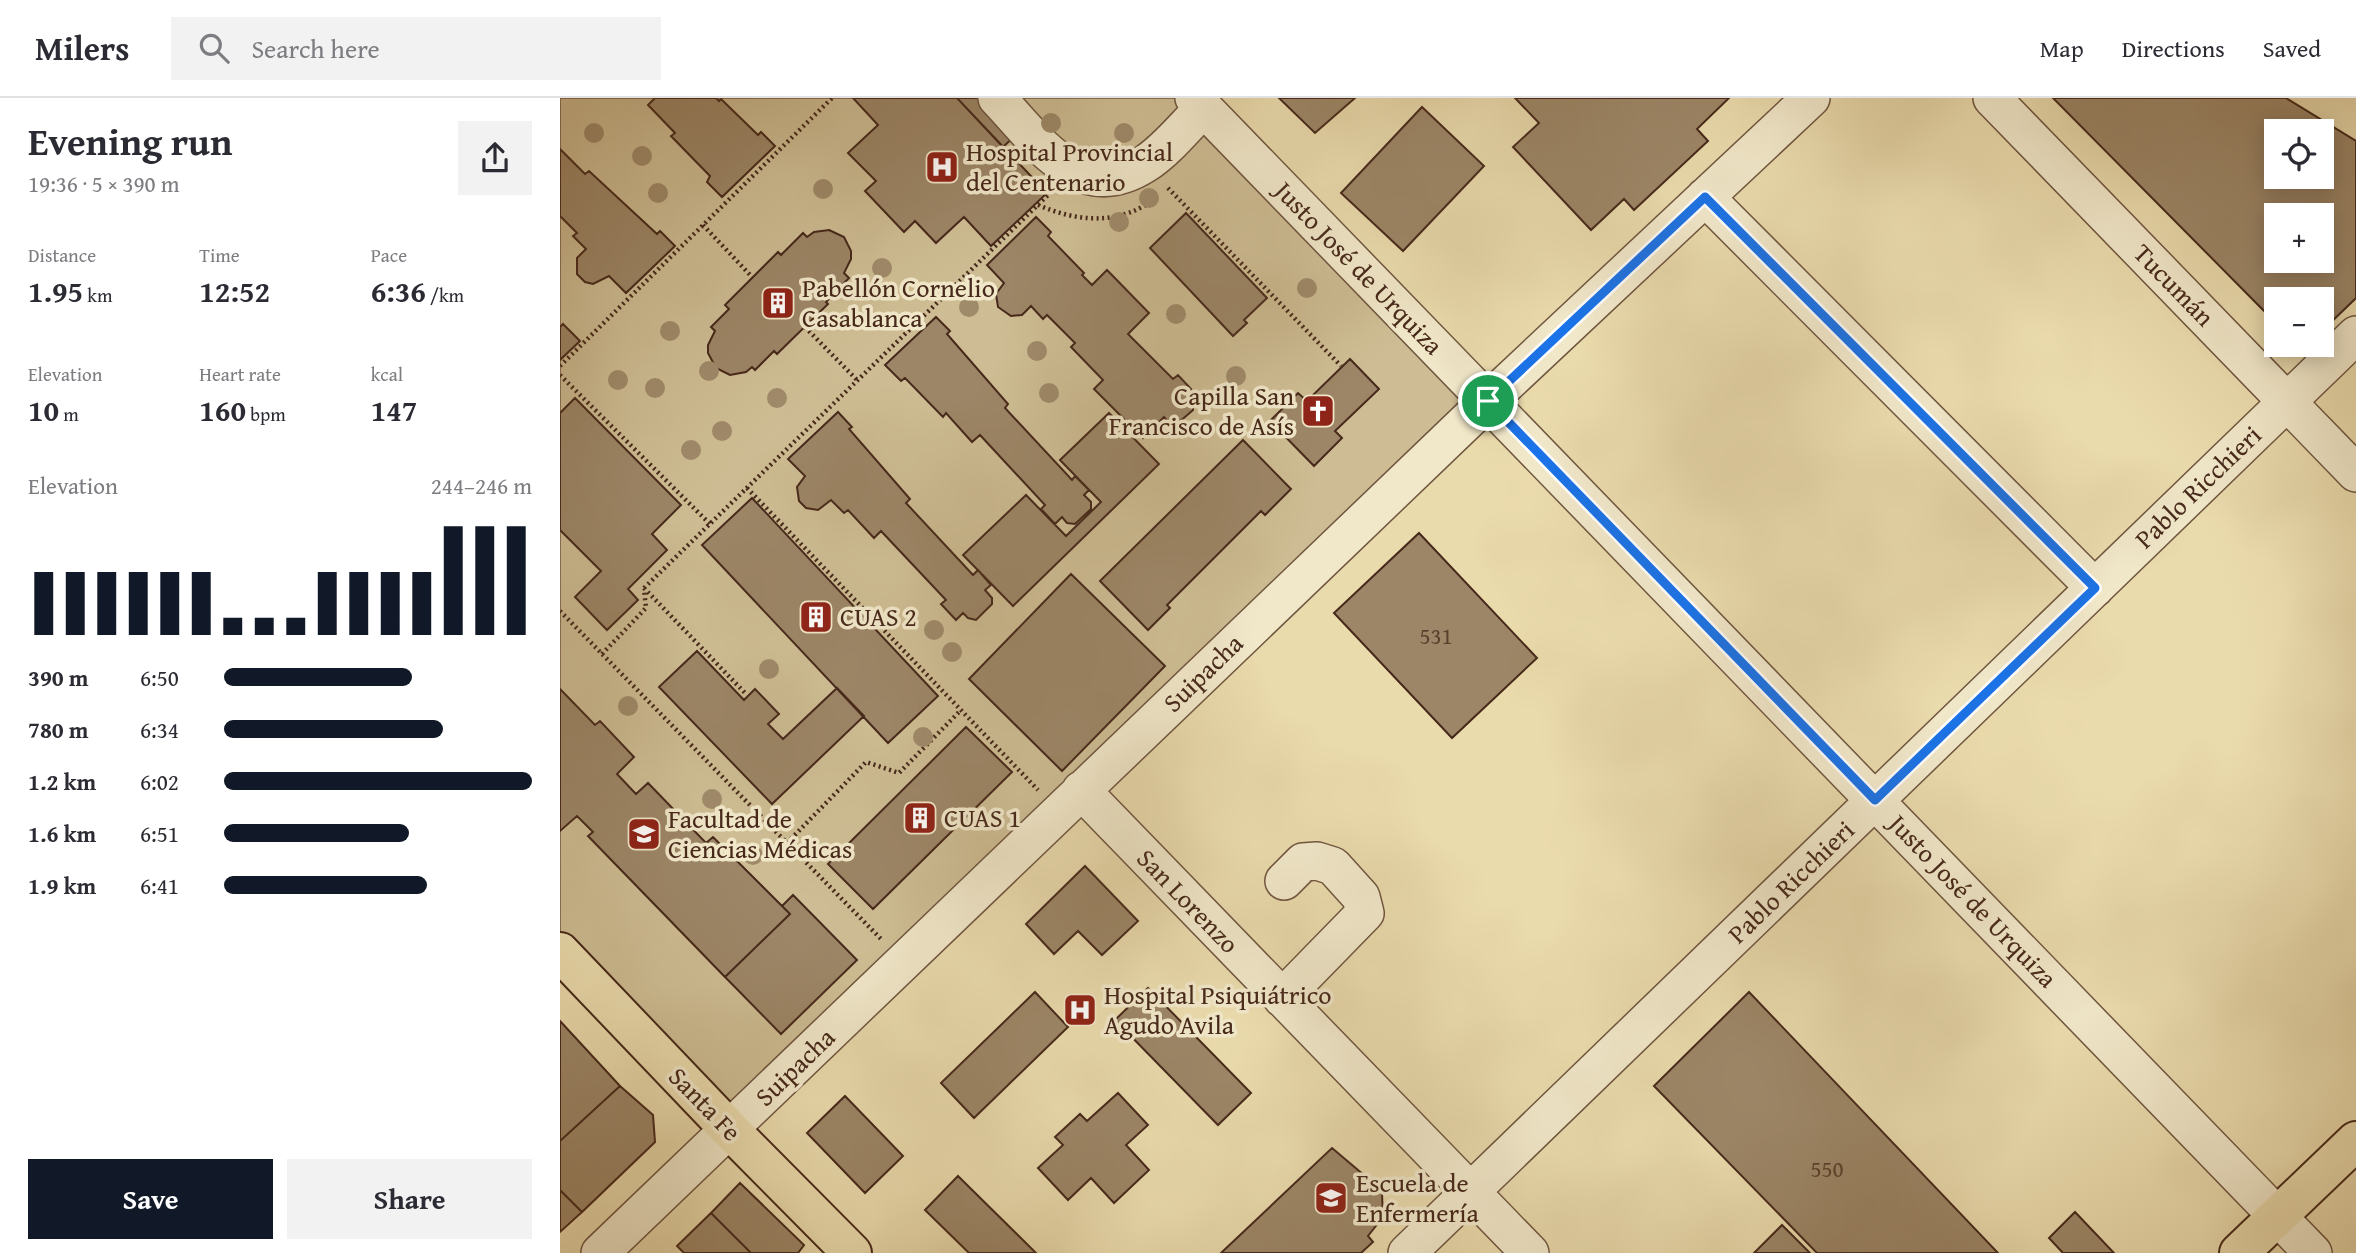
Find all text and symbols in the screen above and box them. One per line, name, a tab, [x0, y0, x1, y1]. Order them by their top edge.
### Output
search box	[171, 17, 661, 80]
text: Milers	[35, 24, 129, 72]
icon: search	[195, 29, 233, 67]
text: Search here	[251, 29, 380, 68]
text: Map	[2040, 31, 2084, 66]
text: Directions	[2122, 31, 2225, 66]
text: Saved	[2263, 31, 2321, 66]
text: Evening run	[28, 113, 232, 169]
map controls	[2264, 119, 2334, 357]
button: locate	[2264, 119, 2334, 189]
button: share	[458, 121, 532, 195]
place label: Hospital Provincial del Centenario	[966, 132, 1173, 201]
hospital icon: Hospital Provincial del Centenario	[923, 148, 961, 186]
text: 19:36 · 5 × 390 m	[28, 167, 180, 200]
street label: Justo José de Urquiza	[1264, 170, 1453, 364]
button: +	[2264, 203, 2334, 273]
street label: Tucumán	[2125, 234, 2224, 335]
text: Distance	[28, 241, 96, 269]
text: Time	[199, 241, 240, 269]
text: Pace	[371, 241, 407, 269]
place label: Pabellón Cornelio Casablanca	[802, 268, 995, 337]
text: 1.95	[28, 269, 83, 313]
text: 12:52	[199, 269, 270, 313]
text: 6:36	[371, 269, 426, 313]
text: km	[83, 281, 112, 309]
text: /km	[426, 281, 464, 309]
building icon: Pabellón Cornelio Casablanca	[759, 284, 797, 322]
button: −	[2264, 287, 2334, 357]
text: Elevation	[28, 360, 102, 388]
text: Heart rate	[199, 360, 281, 388]
text: kcal	[371, 360, 403, 388]
pin	[1458, 371, 1518, 431]
place label: Capilla San Francisco de Asís	[1109, 376, 1294, 445]
icon: arrive	[1469, 382, 1507, 420]
text: 10	[28, 388, 59, 432]
text: 160	[199, 388, 246, 432]
text: 147	[371, 388, 417, 432]
church icon: Capilla San Francisco de Asís	[1299, 392, 1337, 430]
text: m	[59, 400, 79, 428]
text: bpm	[246, 400, 286, 428]
street label: Pablo Ricchieri	[2125, 416, 2270, 557]
text: Elevation	[28, 469, 118, 502]
text: 244–246 m	[431, 469, 532, 502]
place label: CUAS 2	[840, 597, 917, 636]
building icon: CUAS 2	[797, 598, 835, 636]
house number: 531	[1419, 619, 1453, 652]
street label: Suipacha	[1154, 624, 1252, 721]
text: 390 m	[28, 661, 89, 694]
text: 6:50	[140, 661, 179, 694]
text: 780 m	[28, 713, 89, 746]
text: 6:34	[140, 713, 179, 746]
text: 1.2 km	[28, 765, 96, 798]
text: 6:02	[140, 765, 179, 798]
place label: CUAS 1	[944, 798, 1021, 837]
place label: Facultad de Ciencias Médicas	[668, 799, 852, 868]
building icon: CUAS 1	[901, 799, 939, 837]
street label: Justo José de Urquiza	[1878, 803, 2067, 997]
street label: Pablo Ricchieri	[1718, 811, 1863, 952]
school or university icon: Facultad de Ciencias Médicas	[625, 815, 663, 853]
text: 1.6 km	[28, 817, 96, 850]
text: 6:51	[140, 817, 179, 850]
street label: San Lorenzo	[1128, 839, 1249, 962]
text: 1.9 km	[28, 869, 96, 902]
text: 6:41	[140, 869, 179, 902]
place label: Hospital Psiquiátrico Agudo Avila	[1104, 975, 1332, 1044]
hospital icon: Hospital Psiquiátrico Agudo Avila	[1061, 991, 1099, 1029]
street label: Suipacha	[746, 1018, 844, 1115]
street label: Santa Fe	[660, 1058, 751, 1150]
house number: 550	[1810, 1152, 1844, 1185]
button: Save	[28, 1159, 273, 1239]
button: Share	[287, 1159, 532, 1239]
place label: Escuela de Enfermería	[1356, 1163, 1479, 1232]
school or university icon: Escuela de Enfermería	[1312, 1179, 1350, 1217]

